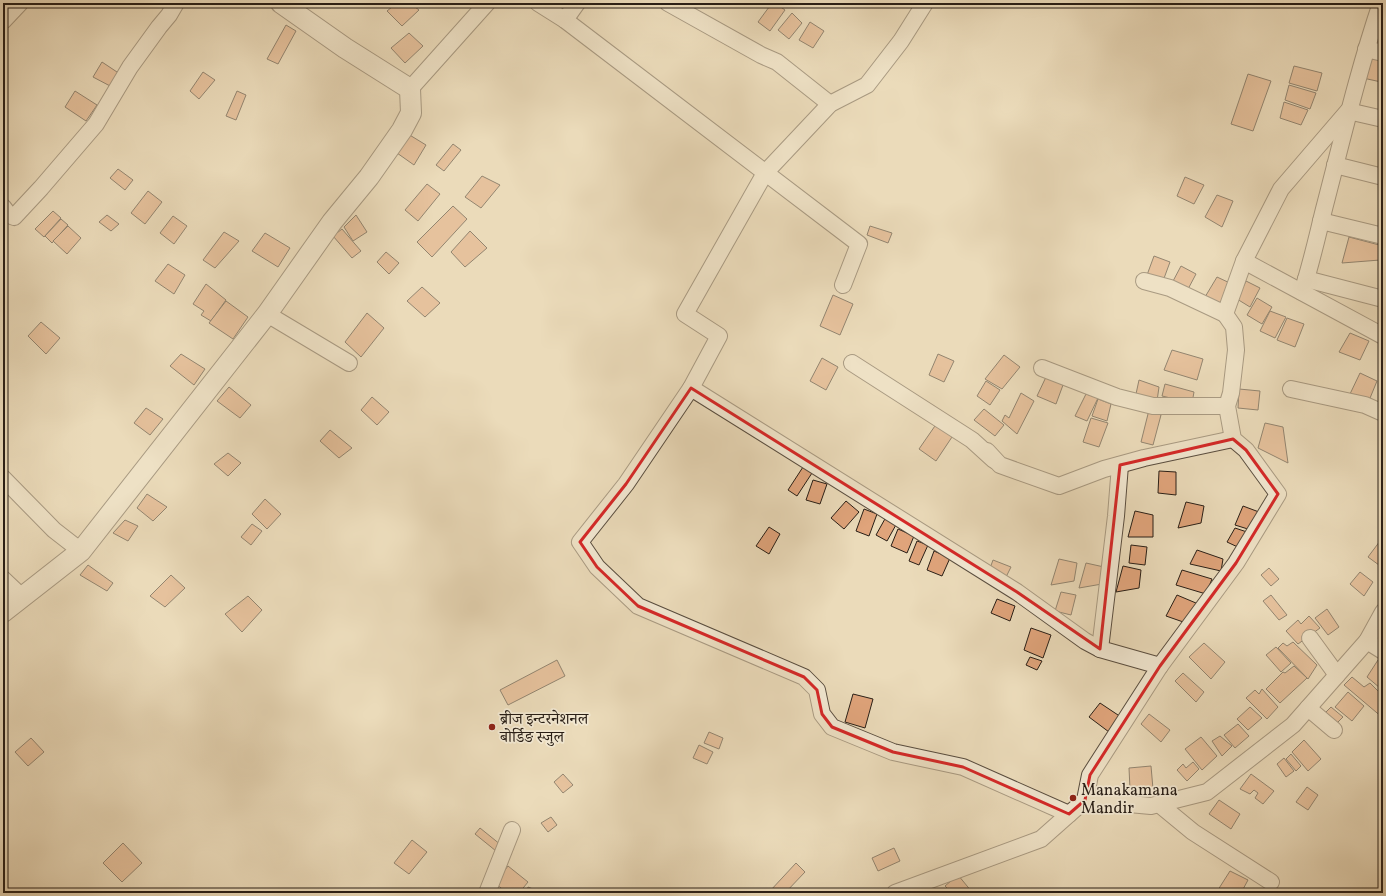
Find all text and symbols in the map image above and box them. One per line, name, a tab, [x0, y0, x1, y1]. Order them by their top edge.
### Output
place label: ब्रीज इन्टरनेशनल बोर्डिङ स्जुल	[499, 709, 590, 749]
marker: ब्रीज इन्टरनेशनल बोर्डिङ स्जुल	[487, 722, 497, 732]
place label: Manakamana Mandir	[1081, 780, 1178, 820]
marker: Manakamana Mandir	[1068, 793, 1078, 803]

